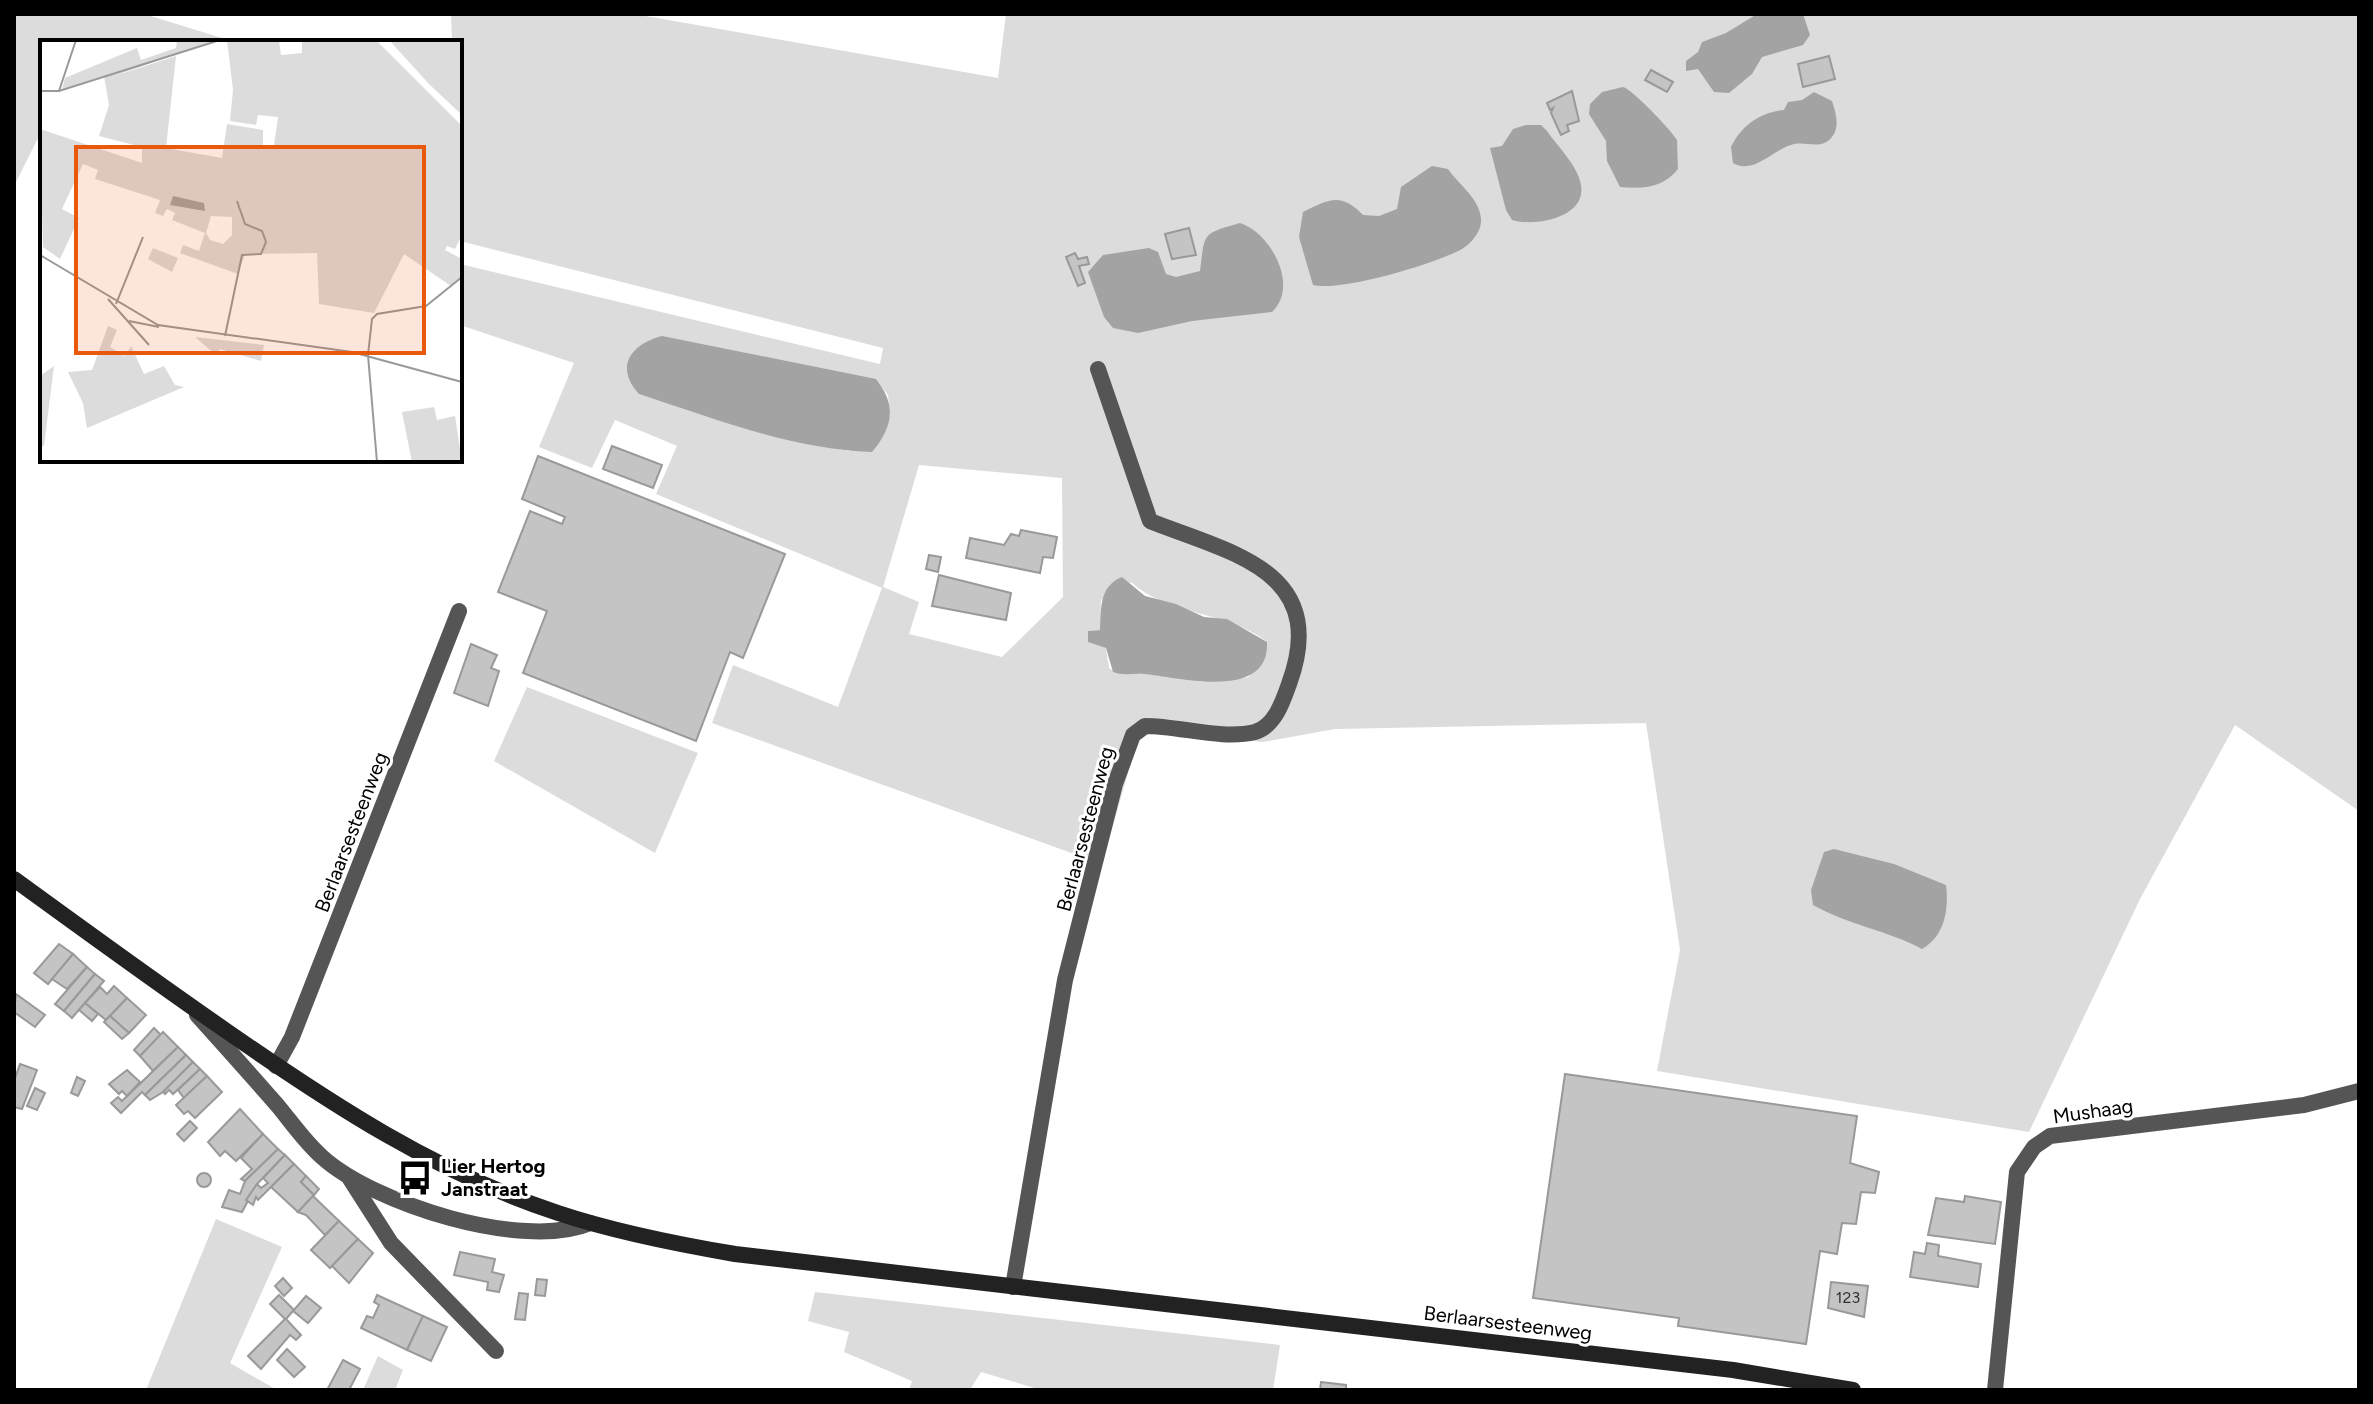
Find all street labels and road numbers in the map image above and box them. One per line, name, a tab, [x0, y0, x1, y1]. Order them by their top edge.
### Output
street label: Berlaarsesteenweg	[1051, 744, 1119, 914]
street label: Berlaarsesteenweg	[309, 749, 393, 915]
street label: Mushaag	[2051, 1094, 2135, 1128]
street label: Berlaarsesteenweg	[1422, 1301, 1594, 1345]

